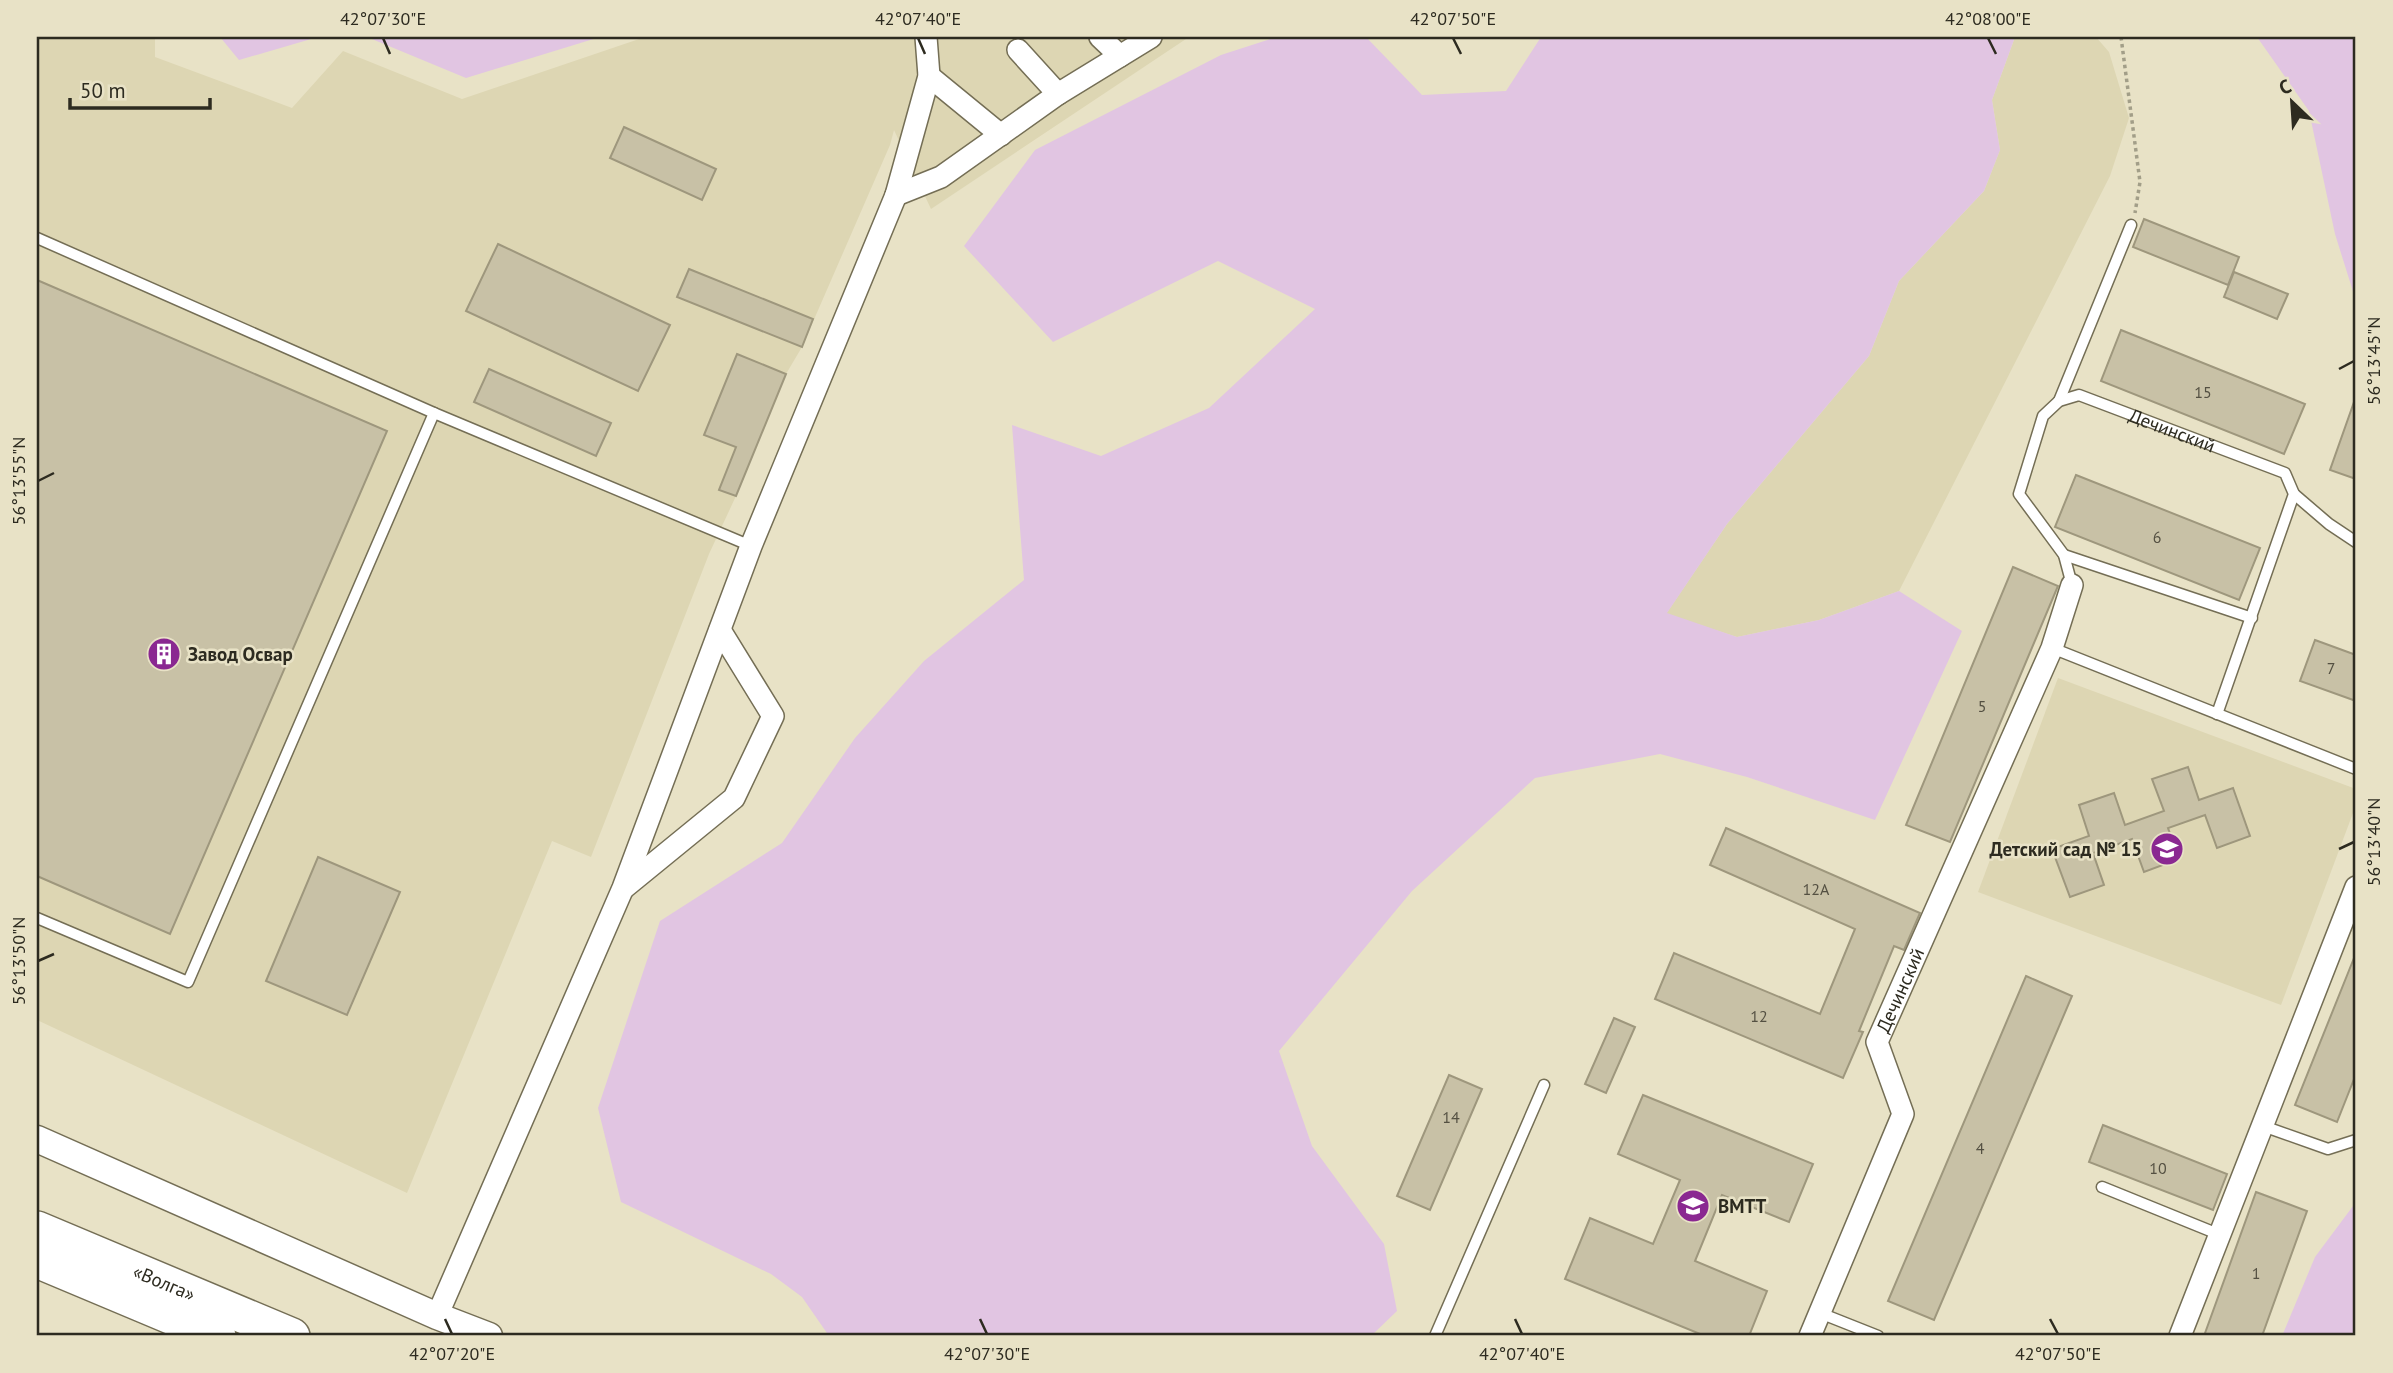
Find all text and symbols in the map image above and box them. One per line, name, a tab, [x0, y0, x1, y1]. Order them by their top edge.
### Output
text: 42°07'30"E	[340, 7, 426, 30]
text: 42°07'40"E	[875, 7, 961, 30]
text: 42°07'50"E	[1410, 7, 1496, 30]
text: 42°08'00"E	[1945, 7, 2031, 30]
scale bar	[70, 66, 210, 110]
north arrow	[2256, 66, 2326, 136]
text: С	[2275, 73, 2295, 100]
text: 50 m	[80, 77, 126, 104]
text: 56°13'45"N	[2362, 317, 2385, 405]
house number: 15	[2194, 382, 2212, 402]
street label: Дечинский	[2126, 403, 2219, 458]
text: 56°13'55"N	[7, 437, 30, 525]
house number: 6	[2153, 527, 2161, 547]
building icon: Завод Освар	[145, 635, 183, 673]
place label: Завод Освар	[188, 642, 293, 666]
house number: 7	[2327, 658, 2335, 678]
house number: 5	[1978, 696, 1986, 716]
text: 56°13'40"N	[2362, 798, 2385, 886]
school or university icon: Детский сад № 15	[2148, 830, 2186, 868]
place label: Детский сад № 15	[1990, 837, 2142, 861]
house number: 12А	[1803, 879, 1830, 899]
text: 56°13'50"N	[7, 917, 30, 1005]
street label: Дечинский	[1871, 944, 1929, 1036]
house number: 12	[1750, 1006, 1768, 1026]
house number: 14	[1442, 1107, 1460, 1127]
house number: 4	[1976, 1138, 1985, 1158]
house number: 10	[2149, 1158, 2167, 1178]
school or university icon: ВМТТ	[1674, 1187, 1712, 1225]
place label: ВМТТ	[1718, 1194, 1767, 1218]
street label: «Волга»	[129, 1259, 199, 1306]
house number: 1	[2252, 1263, 2260, 1283]
text: 42°07'20"E	[409, 1342, 495, 1365]
text: 42°07'30"E	[944, 1342, 1030, 1365]
text: 42°07'40"E	[1479, 1342, 1565, 1365]
text: 42°07'50"E	[2015, 1342, 2101, 1365]

